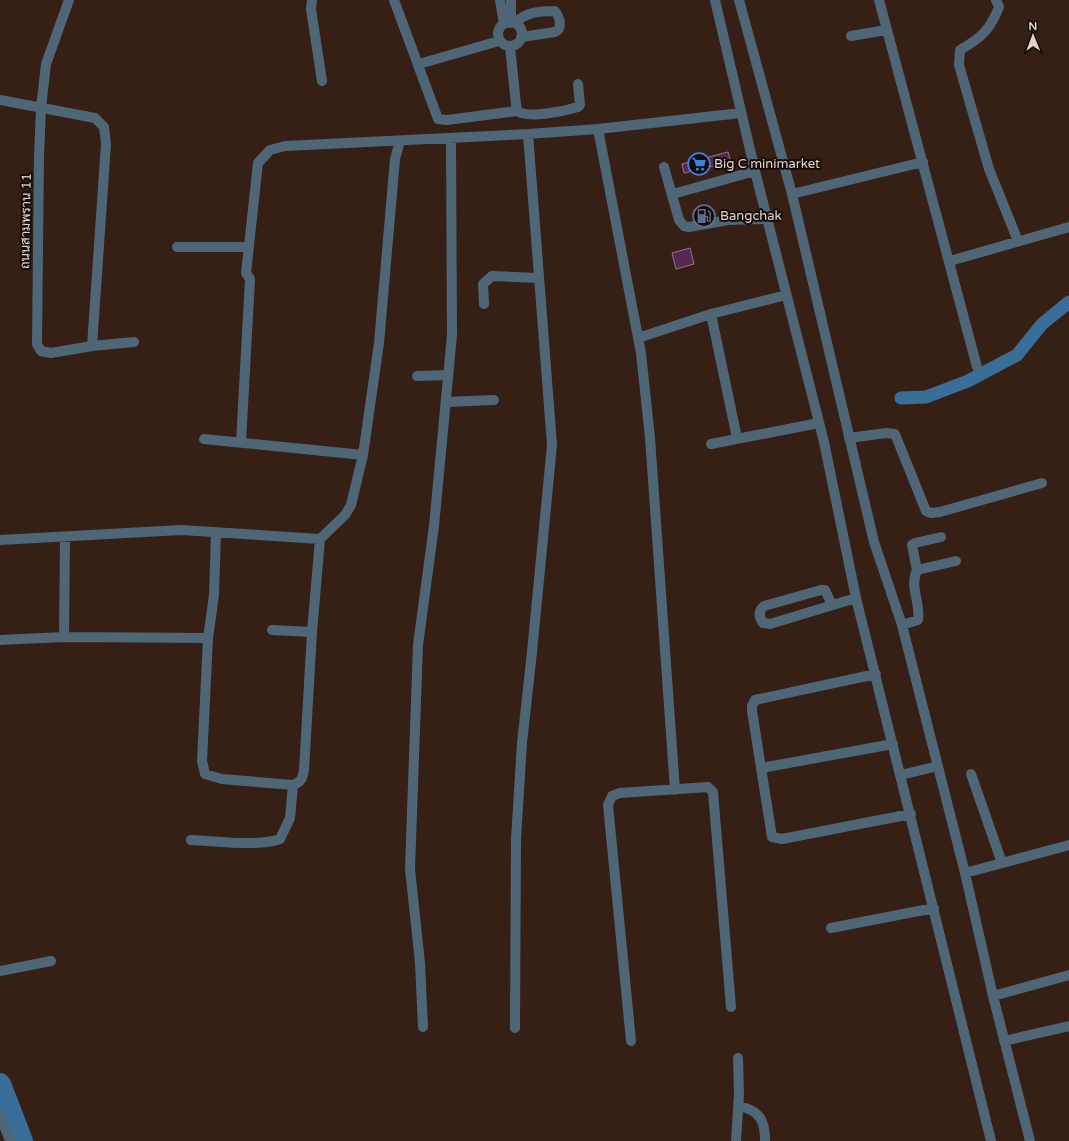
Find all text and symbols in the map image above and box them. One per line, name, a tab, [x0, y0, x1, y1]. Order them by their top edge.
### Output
north arrow	[1013, 16, 1053, 56]
text: N	[1028, 20, 1037, 33]
supermarket icon: Big C minimarket	[686, 151, 712, 177]
place label: Big C minimarket	[714, 156, 820, 172]
street label: ถนนสามพราน 11	[17, 173, 35, 269]
fuel station icon: Bangchak	[691, 203, 717, 229]
place label: Bangchak	[720, 208, 782, 224]

